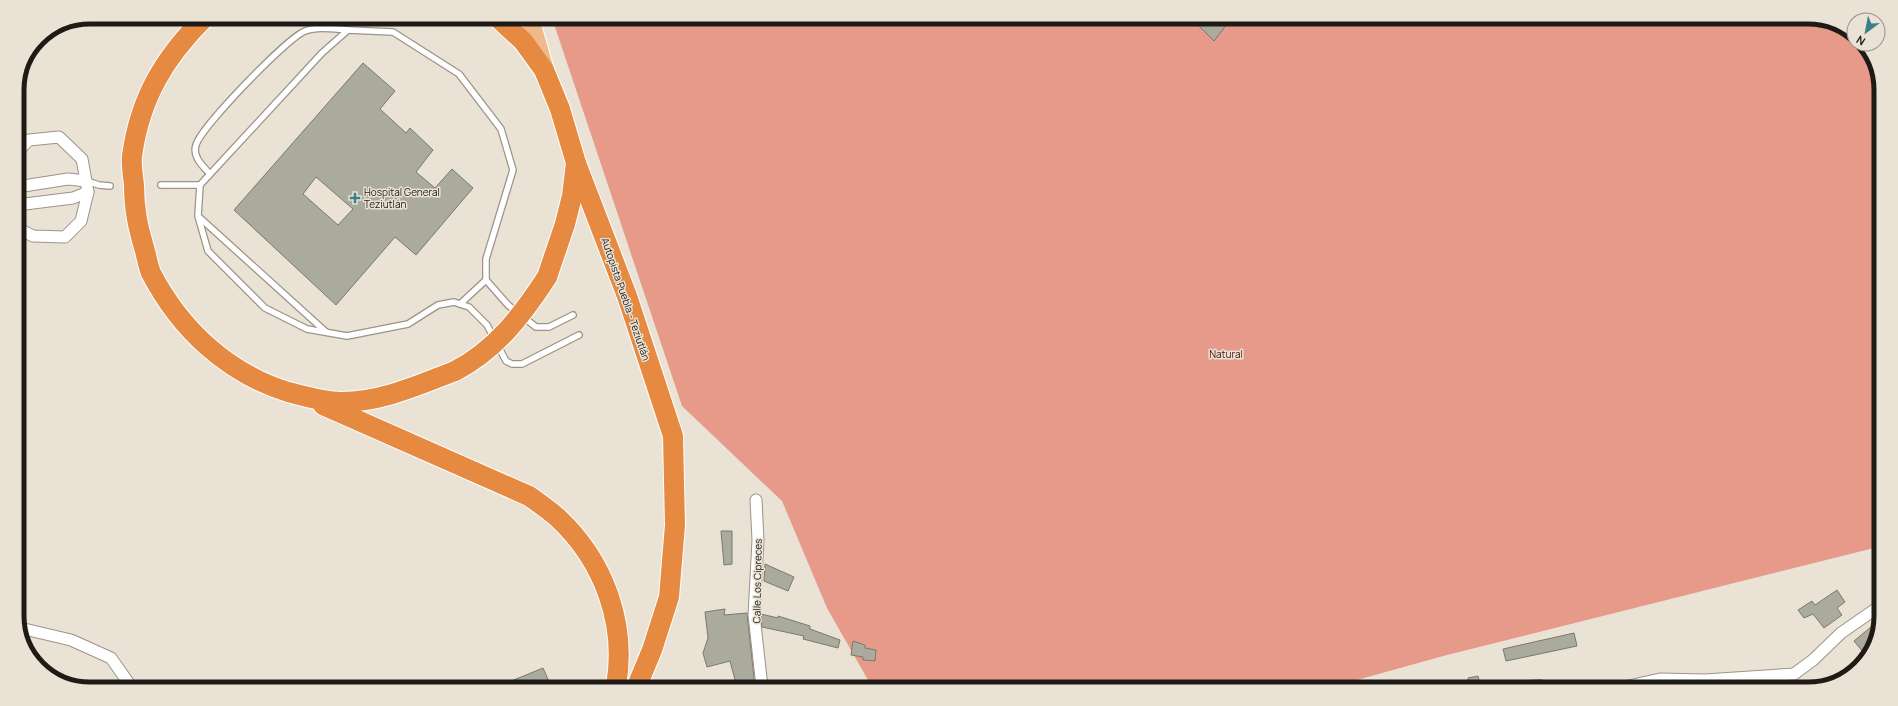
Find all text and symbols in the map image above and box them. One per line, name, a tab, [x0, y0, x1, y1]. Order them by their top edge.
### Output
north arrow	[1846, 12, 1886, 52]
text: N	[1853, 32, 1868, 49]
place label: Hospital General Teziutlán	[364, 185, 440, 211]
marker: Hospital General Teziutlán	[349, 192, 361, 204]
street label: Autopista Puebla - Teziutlán	[598, 236, 654, 362]
park label: Natural	[1209, 347, 1243, 361]
street label: Calle Los Cipreces	[749, 539, 765, 623]

